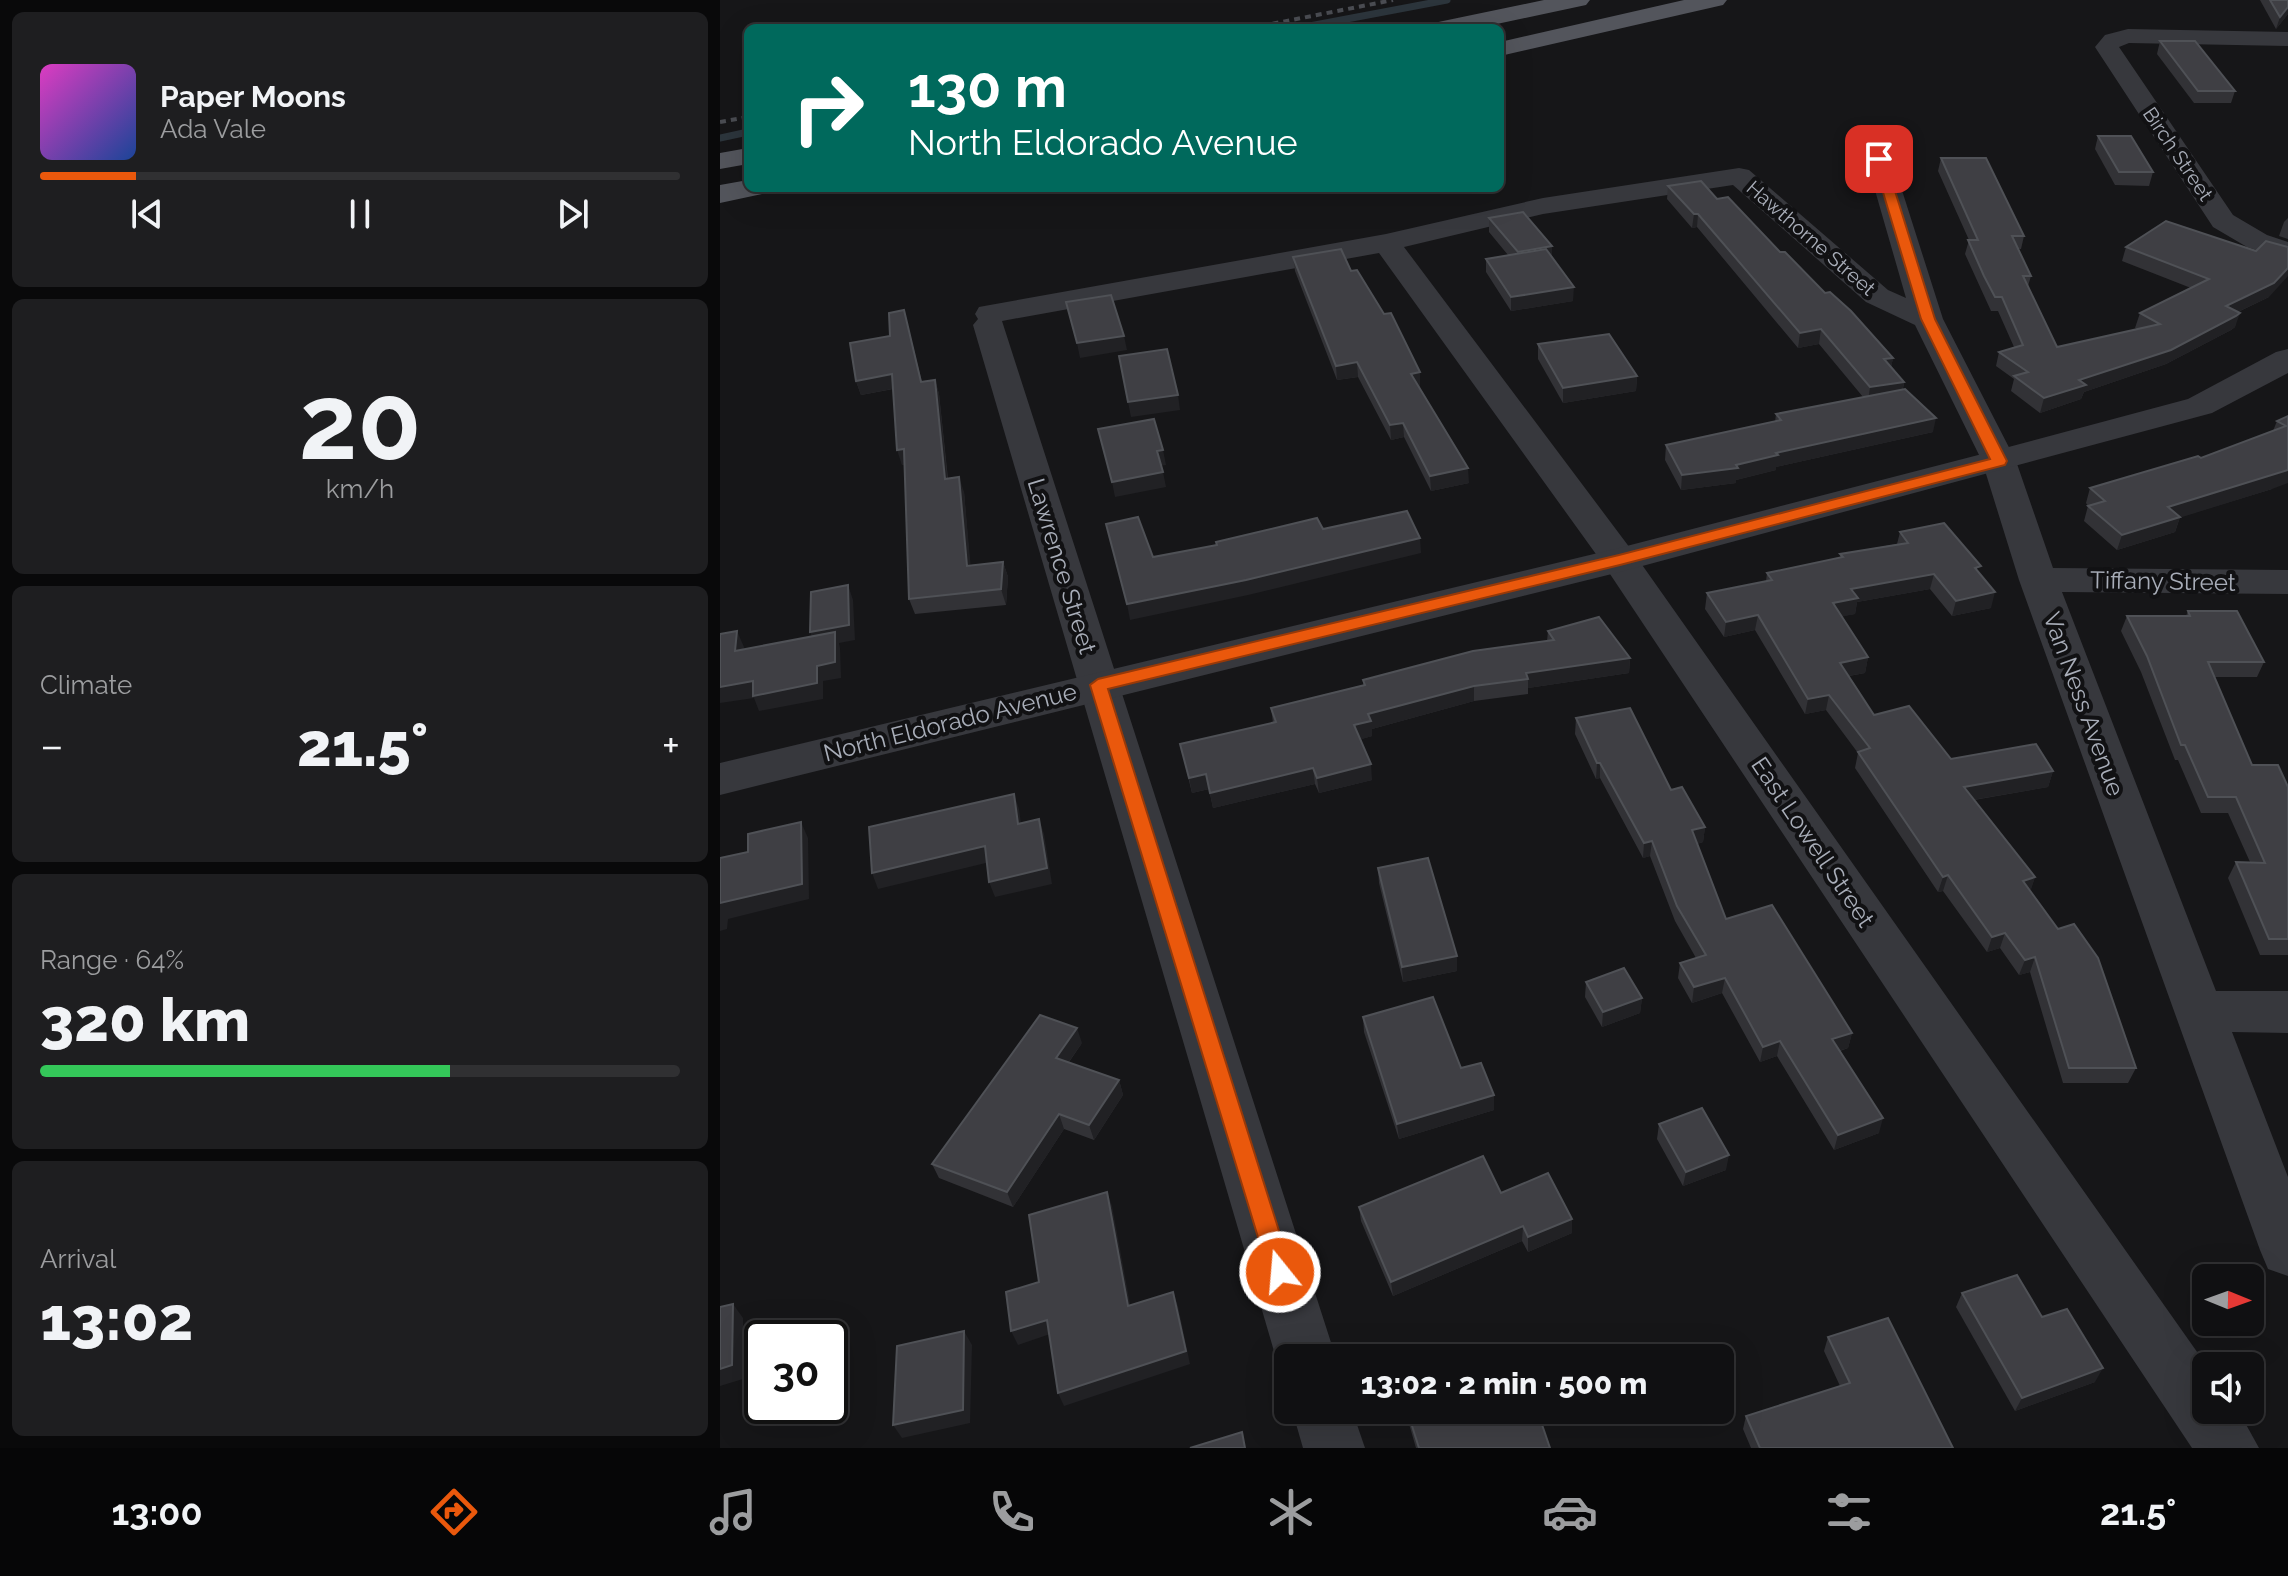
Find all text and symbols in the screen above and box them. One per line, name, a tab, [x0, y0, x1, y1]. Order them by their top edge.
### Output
text: 130 m	[908, 54, 1067, 120]
icon: right	[776, 56, 880, 160]
text: Paper Moons	[160, 79, 346, 114]
street label: Birch Street	[2138, 103, 2218, 206]
text: Ada Vale	[160, 114, 266, 144]
text: North Eldorado Avenue	[908, 121, 1298, 163]
pin	[1845, 125, 1913, 193]
icon: arrive	[1857, 137, 1901, 181]
street label: Hawthorne Street	[1742, 176, 1881, 301]
icon: previous	[125, 192, 169, 236]
icon: pause	[338, 192, 382, 236]
icon: next	[551, 192, 595, 236]
text: 20	[299, 361, 421, 483]
text: km/h	[326, 474, 394, 504]
street label: Lawrence Street	[1022, 475, 1102, 657]
street label: Tiffany Street	[2090, 565, 2236, 597]
street label: Van Ness Avenue	[2037, 608, 2131, 800]
text: Climate	[40, 670, 132, 700]
street label: North Eldorado Avenue	[820, 677, 1080, 767]
text: 21.5°	[297, 710, 428, 780]
text: −	[40, 720, 64, 771]
text: +	[662, 720, 680, 771]
street label: East Lowell Street	[1745, 751, 1881, 933]
text: Range · 64%	[40, 945, 184, 975]
text: 320 km	[40, 985, 250, 1055]
position arrow	[1238, 1230, 1322, 1314]
text: Arrival	[40, 1244, 116, 1274]
north arrow	[2192, 1264, 2264, 1336]
map controls	[2192, 1264, 2264, 1424]
text: 13:02	[40, 1284, 193, 1354]
speed limit sign: 30	[744, 1320, 848, 1424]
button: sound	[2192, 1352, 2264, 1424]
text: 13:02 · 2 min · 500 m	[1361, 1366, 1647, 1401]
icon: directions	[426, 1484, 482, 1540]
icon: music	[705, 1484, 761, 1540]
icon: phone	[984, 1484, 1040, 1540]
icon: climate	[1263, 1484, 1319, 1540]
icon: car	[1542, 1484, 1598, 1540]
icon: filters	[1821, 1484, 1877, 1540]
text: 13:00	[112, 1491, 203, 1533]
text: 21.5°	[2100, 1491, 2176, 1533]

